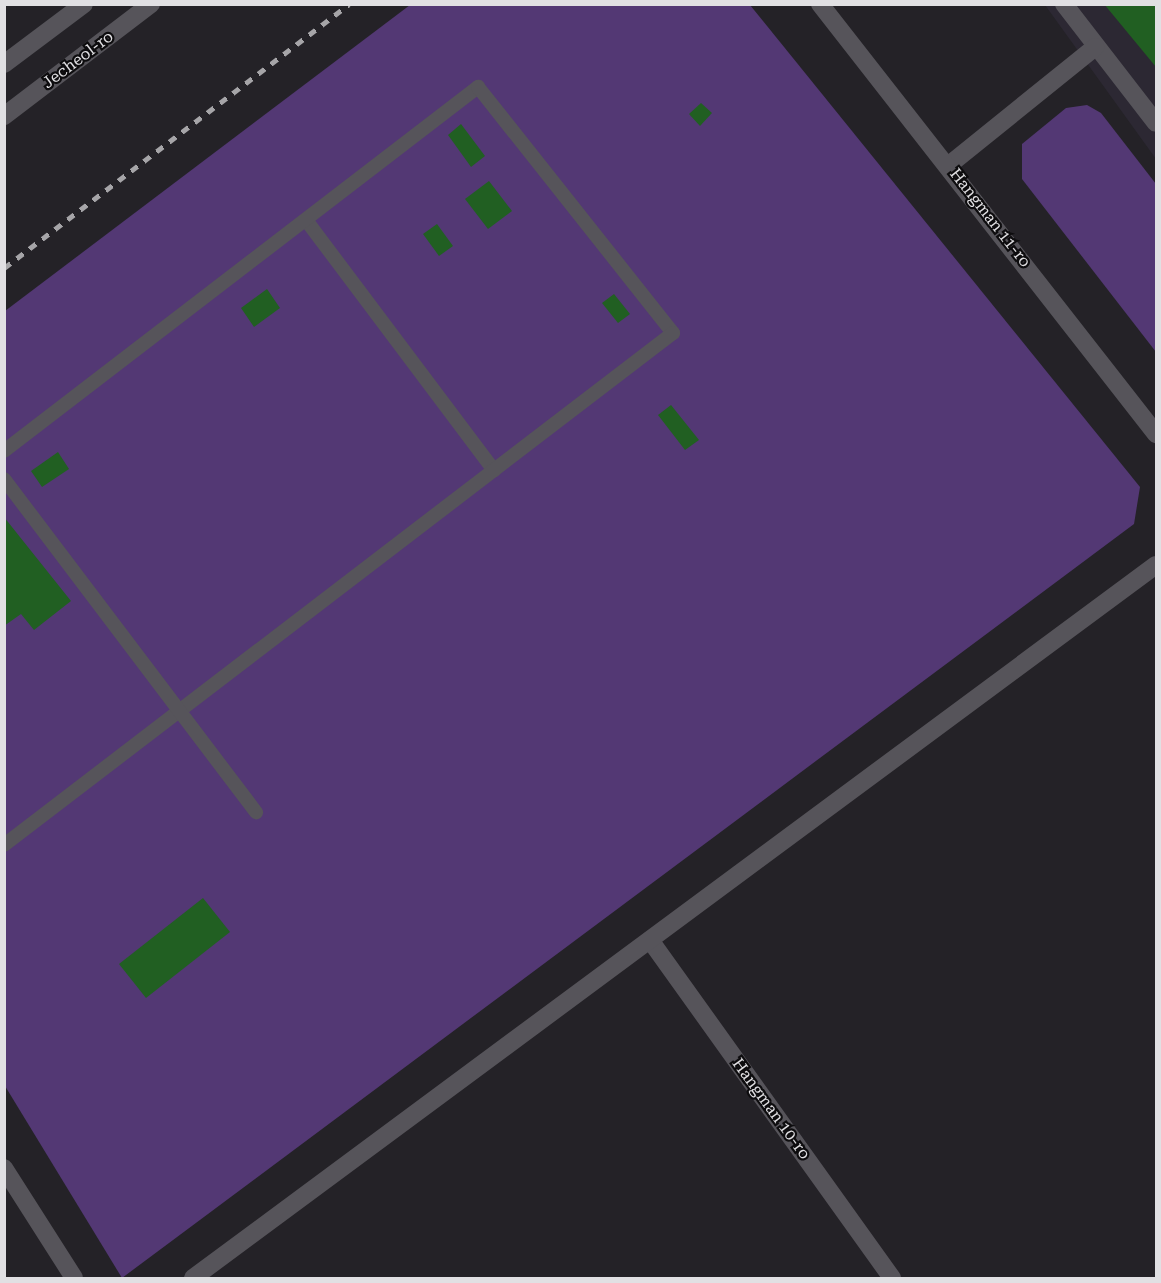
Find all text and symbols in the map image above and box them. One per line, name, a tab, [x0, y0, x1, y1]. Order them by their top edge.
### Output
street label: Jecheol-ro	[39, 27, 117, 93]
street label: Hangman 11-ro	[945, 165, 1035, 271]
street label: Hangman 10-ro	[728, 1055, 814, 1163]

